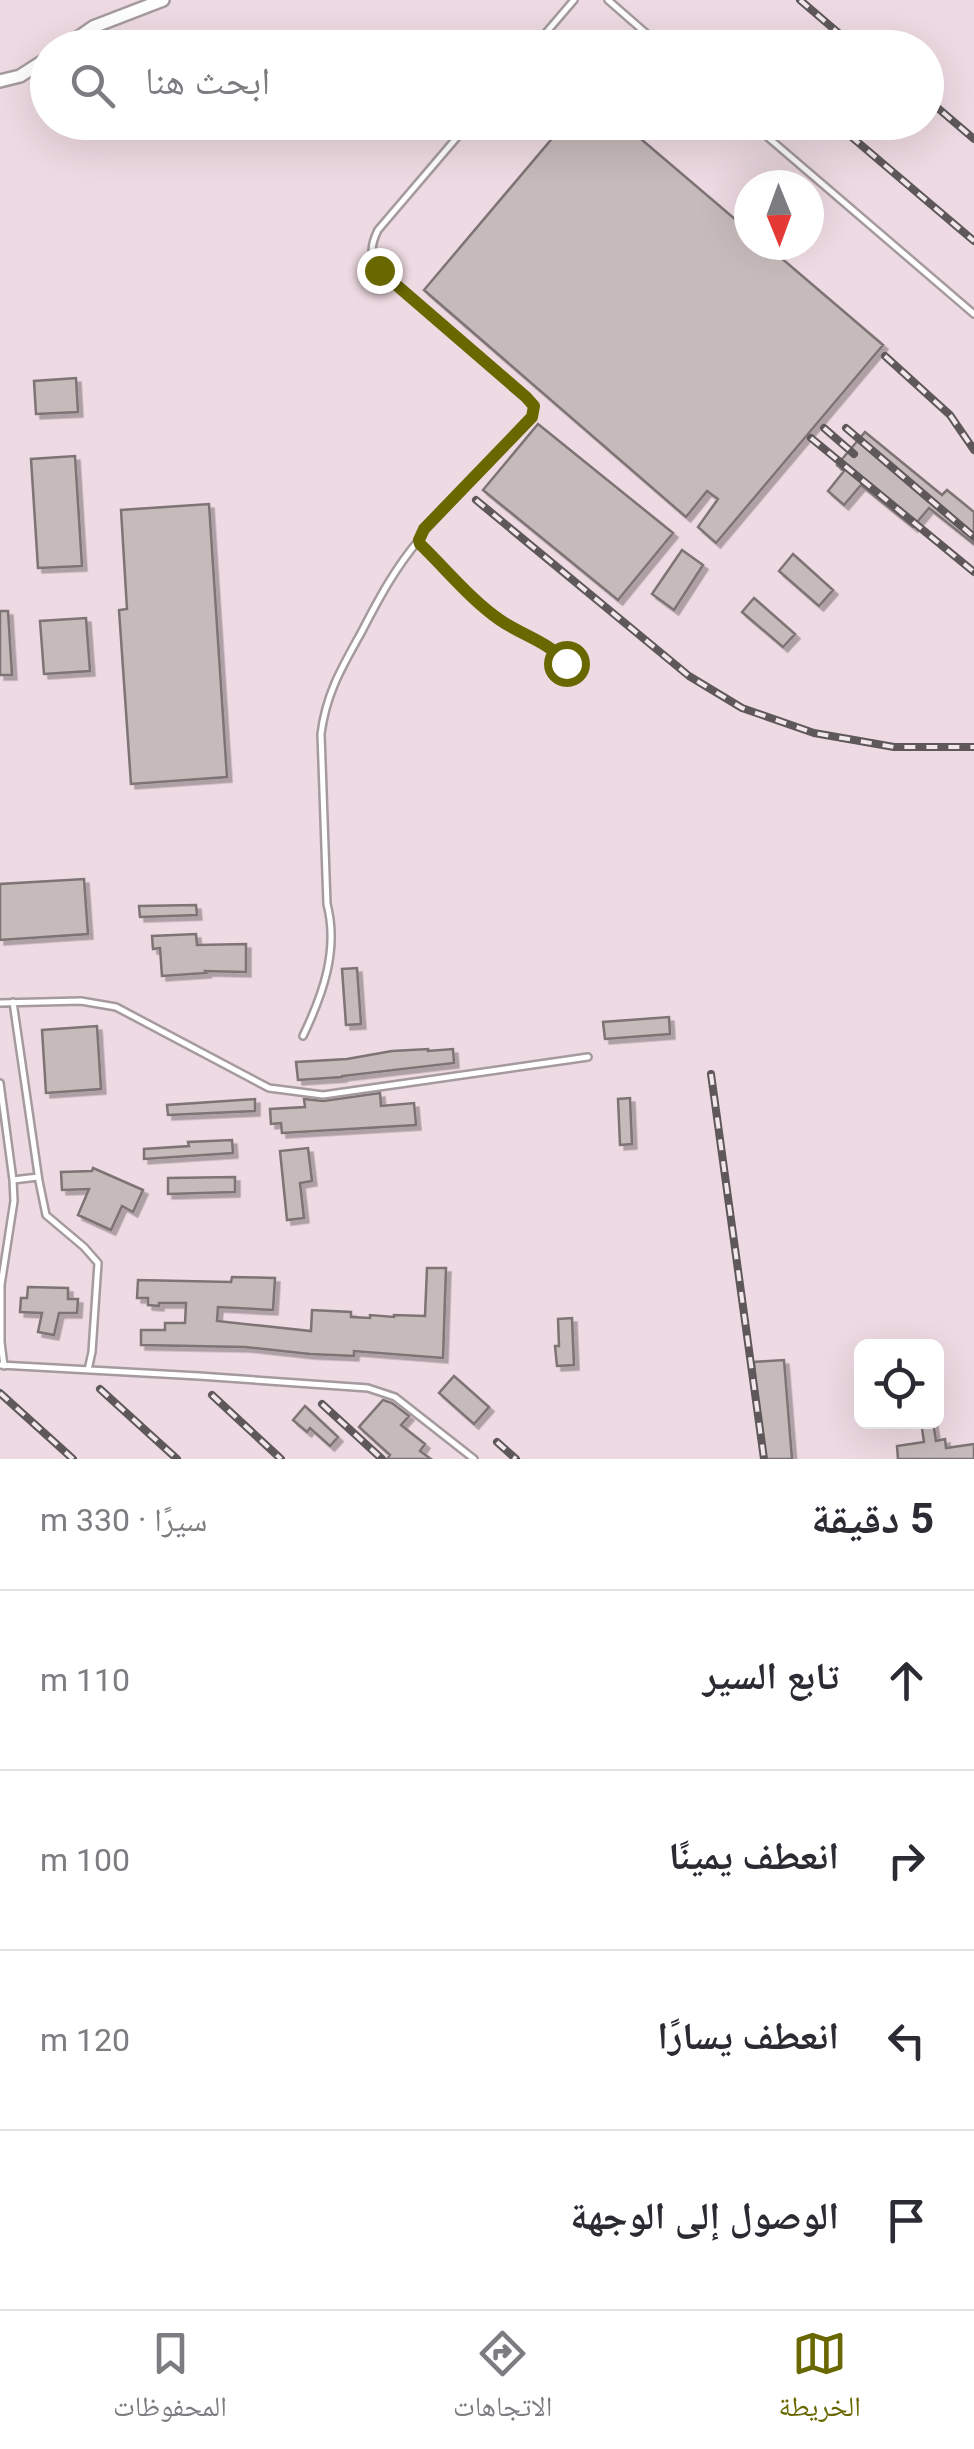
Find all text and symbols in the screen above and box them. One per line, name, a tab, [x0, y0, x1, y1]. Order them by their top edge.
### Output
search box	[30, 30, 944, 140]
icon: search	[65, 58, 120, 113]
text: ابحث هنا	[145, 59, 270, 103]
north arrow	[734, 170, 824, 260]
route end	[357, 248, 403, 294]
route start	[544, 641, 590, 687]
map controls	[854, 1339, 944, 1429]
button: locate	[854, 1339, 944, 1429]
text: 5 دقيقة	[811, 1494, 934, 1543]
text: سيرًا · 330 m	[40, 1501, 207, 1539]
icon: ahead	[879, 1653, 934, 1708]
text: تابع السير	[703, 1654, 839, 1698]
text: 110 m	[40, 1661, 130, 1699]
icon: right	[879, 1833, 934, 1888]
text: انعطف يمينًا	[668, 1834, 839, 1878]
text: 100 m	[40, 1841, 130, 1879]
icon: left	[879, 2013, 934, 2068]
text: انعطف يسارًا	[657, 2014, 839, 2058]
text: 120 m	[40, 2021, 130, 2059]
icon: arrive	[879, 2193, 934, 2248]
text: الوصول إلى الوجهة	[570, 2194, 839, 2238]
tab: المحفوظات	[113, 2326, 227, 2434]
tab: الاتجاهات	[453, 2326, 552, 2434]
tab: الخريطة	[779, 2326, 861, 2434]

